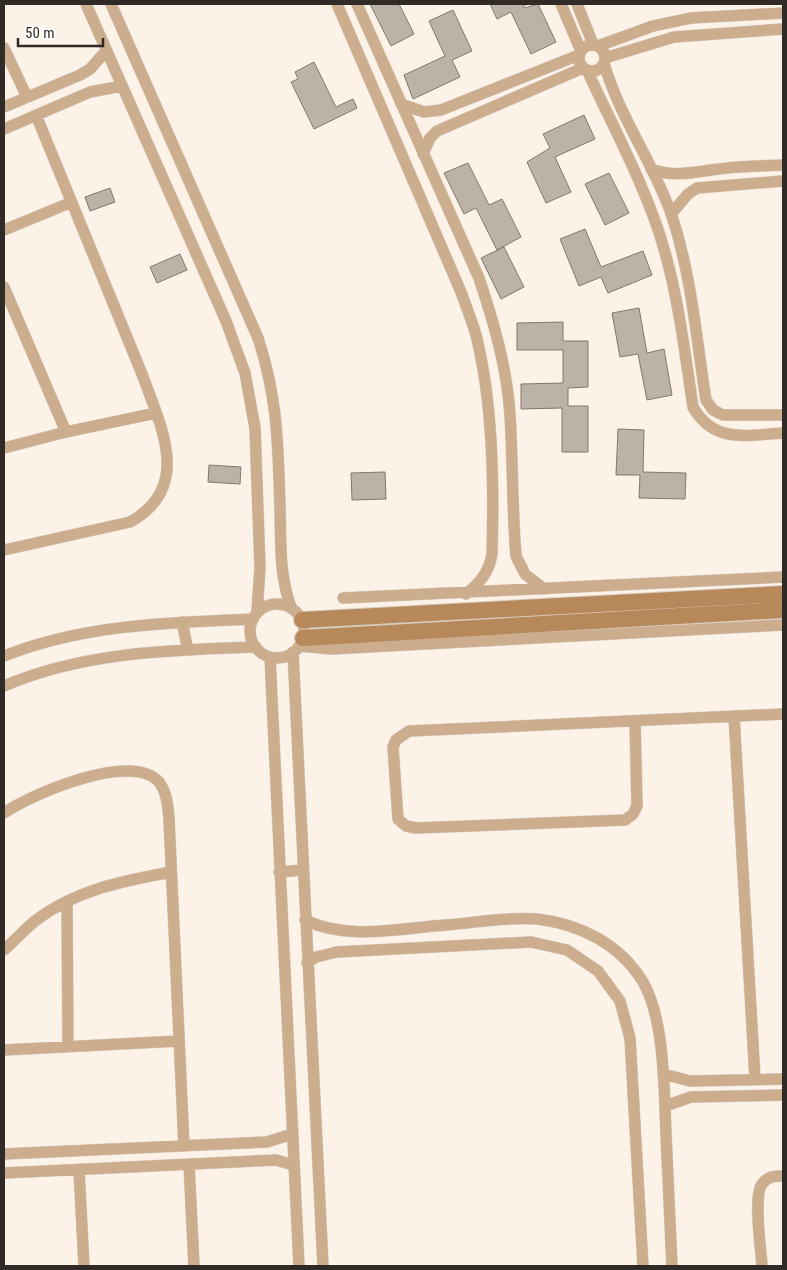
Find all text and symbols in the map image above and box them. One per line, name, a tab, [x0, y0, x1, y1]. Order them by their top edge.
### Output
scale bar	[18, 15, 102, 47]
text: 50 m	[25, 24, 55, 42]

